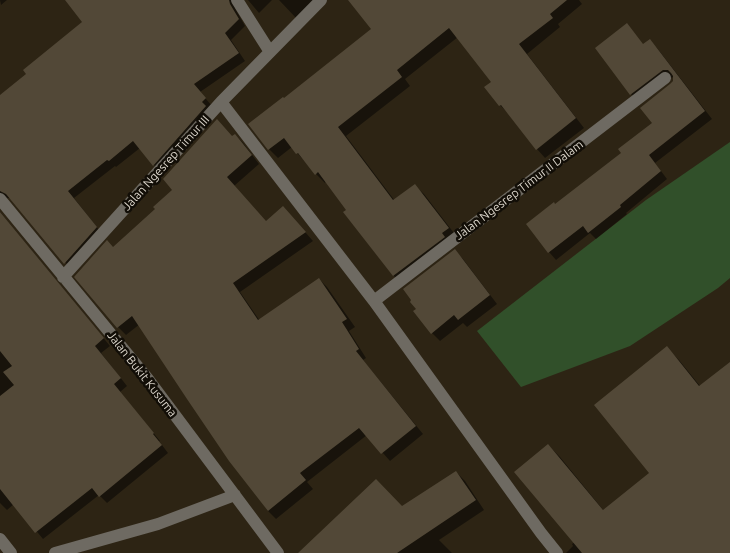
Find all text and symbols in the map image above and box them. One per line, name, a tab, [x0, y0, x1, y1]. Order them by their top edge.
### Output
street label: Jalan Ngesrep Timur III	[120, 113, 212, 213]
street label: Jalan Ngesrep Timur II Dalam	[452, 137, 586, 243]
street label: Jalan Bukit Kusuma	[104, 328, 180, 420]

